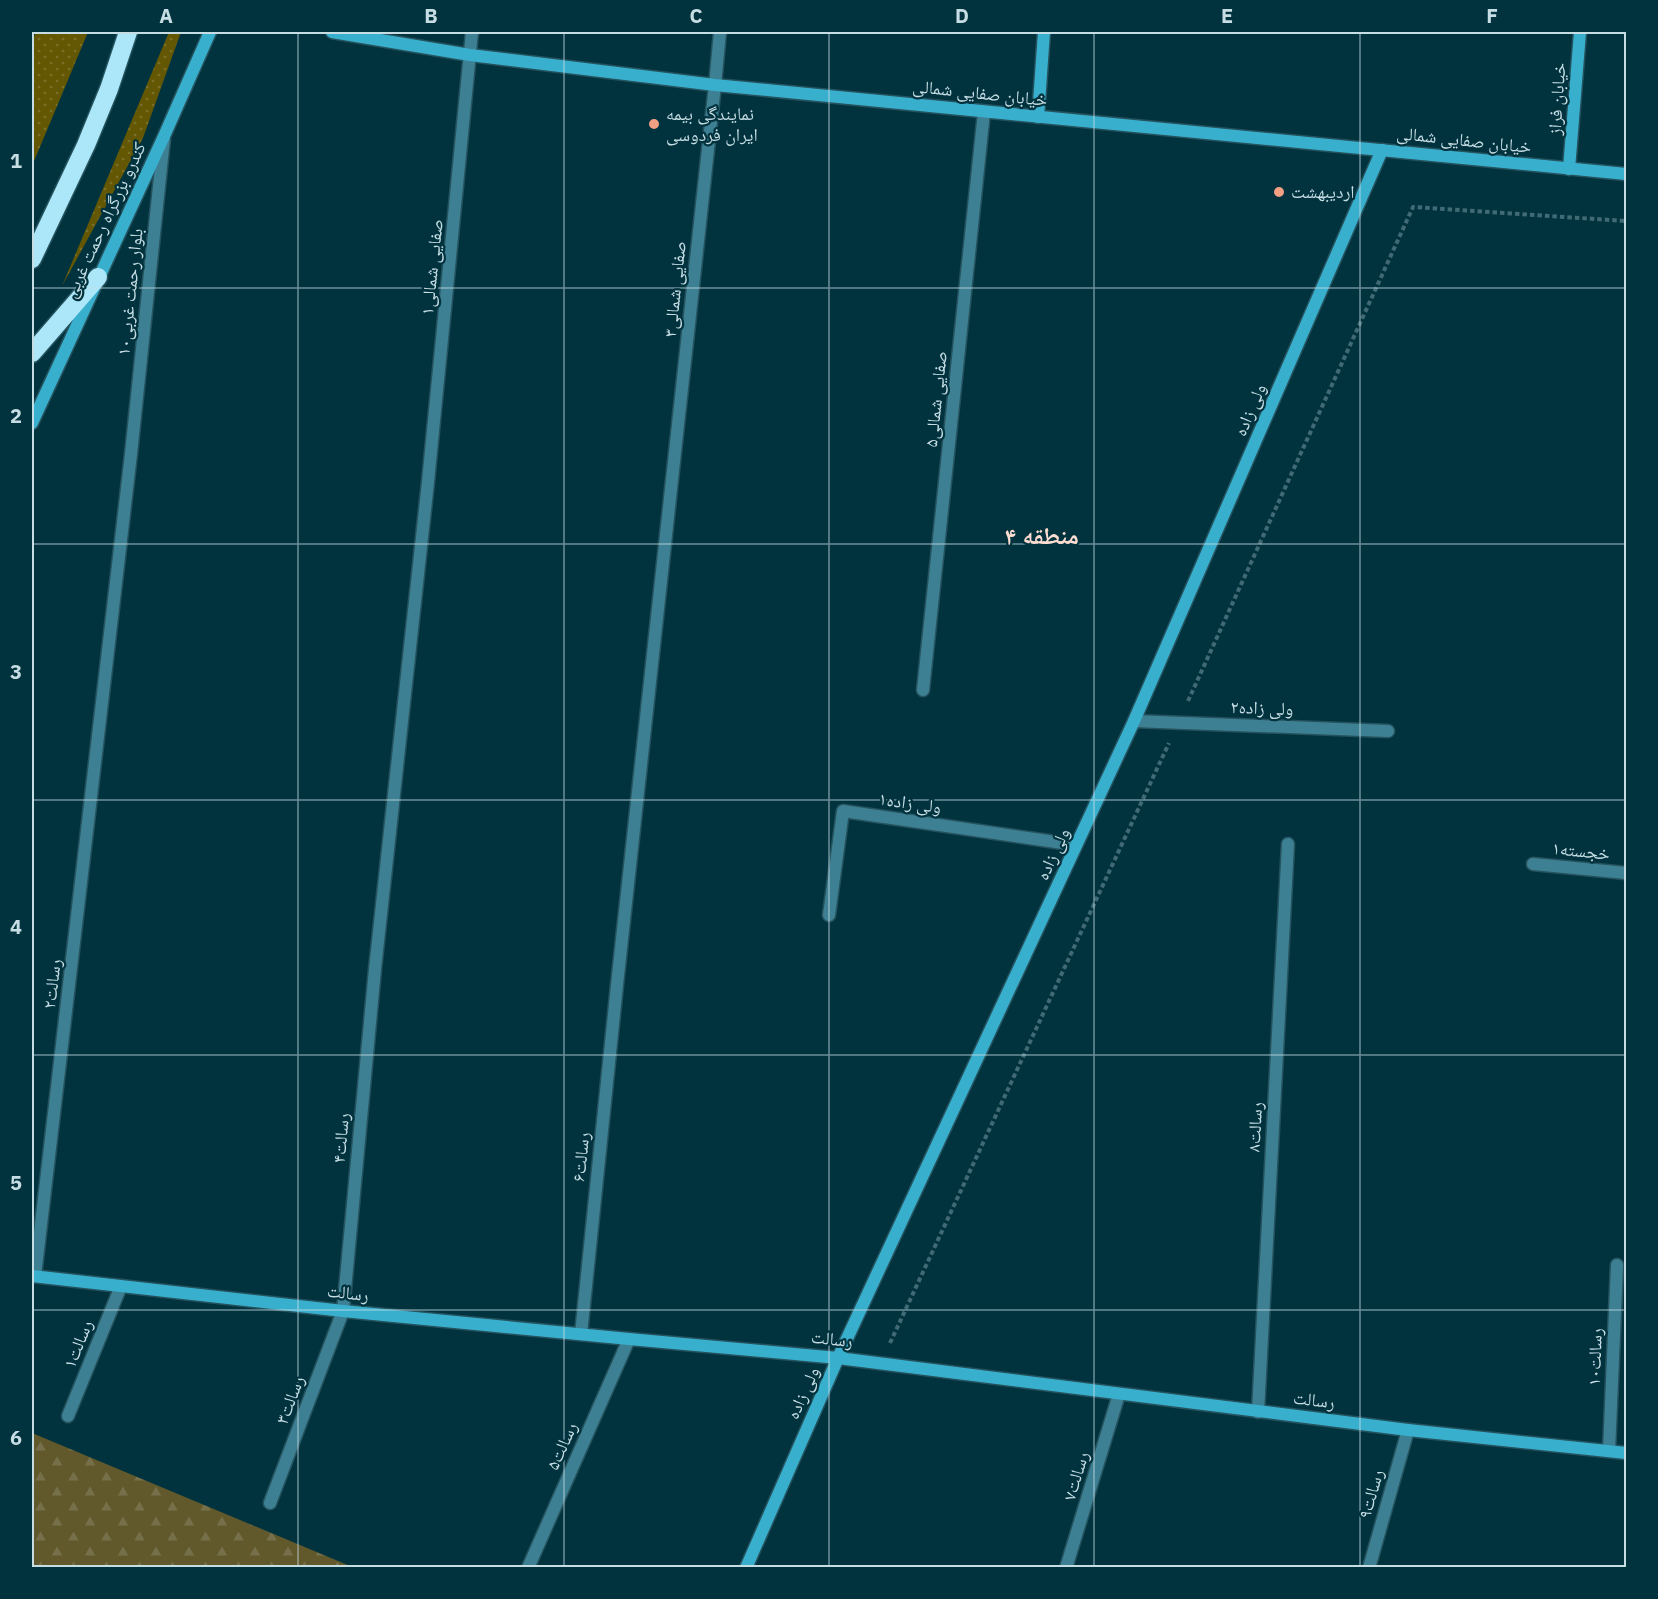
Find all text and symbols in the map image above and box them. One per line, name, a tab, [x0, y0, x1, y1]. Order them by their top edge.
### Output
text: A	[159, 2, 173, 29]
text: B	[424, 2, 438, 29]
text: C	[689, 2, 703, 29]
text: D	[955, 2, 969, 29]
text: E	[1221, 2, 1233, 29]
text: F	[1486, 2, 1498, 29]
street label: خیابان فراز	[1542, 62, 1571, 137]
street label: خیابان صفایی شمالی	[912, 74, 1049, 111]
place label: نمایندگی بیمه ایران فردوسی	[666, 102, 758, 146]
marker: نمایندگی بیمه ایران فردوسی	[647, 117, 661, 131]
street label: خیابان صفایی شمالی	[1396, 121, 1533, 158]
street label: کندرو بزرگراه رحمت غربی	[58, 138, 151, 301]
text: 1	[10, 147, 22, 174]
place label: اردیبهشت	[1291, 180, 1355, 203]
marker: اردیبهشت	[1272, 185, 1286, 199]
street label: صفایی شمالی۱	[415, 218, 448, 316]
street label: بلوار رحمت غربی۱۰	[111, 227, 148, 357]
street label: صفایی شمالی۳	[658, 240, 691, 338]
street label: صفایی شمالی۵	[919, 350, 952, 448]
street label: ولی زاده	[1228, 380, 1271, 440]
text: 2	[10, 402, 22, 429]
district label: منطقه ۴	[1005, 519, 1079, 551]
text: 3	[10, 658, 22, 685]
street label: ولی زاده۲	[1230, 695, 1294, 720]
street label: ولی زاده۱	[877, 787, 943, 818]
street label: ولی زاده	[1031, 824, 1075, 884]
street label: خجسته۱	[1551, 836, 1611, 865]
text: 4	[10, 913, 22, 940]
street label: رسالت۲	[37, 958, 66, 1010]
street label: رسالت۸	[1242, 1101, 1267, 1153]
street label: رسالت۴	[327, 1112, 354, 1164]
street label: رسالت۶	[566, 1131, 595, 1183]
text: 5	[10, 1169, 22, 1196]
street label: رسالت	[326, 1279, 370, 1306]
street label: رسالت۱	[58, 1316, 98, 1371]
street label: رسالت	[810, 1325, 854, 1352]
street label: رسالت۱۰	[1582, 1328, 1607, 1386]
street label: ولی زاده	[781, 1363, 824, 1423]
street label: رسالت۳	[270, 1372, 309, 1427]
street label: رسالت	[1292, 1386, 1336, 1413]
street label: رسالت۵	[541, 1418, 582, 1473]
text: 6	[10, 1424, 22, 1451]
street label: رسالت۷	[1057, 1449, 1094, 1503]
street label: رسالت۹	[1353, 1467, 1388, 1521]

